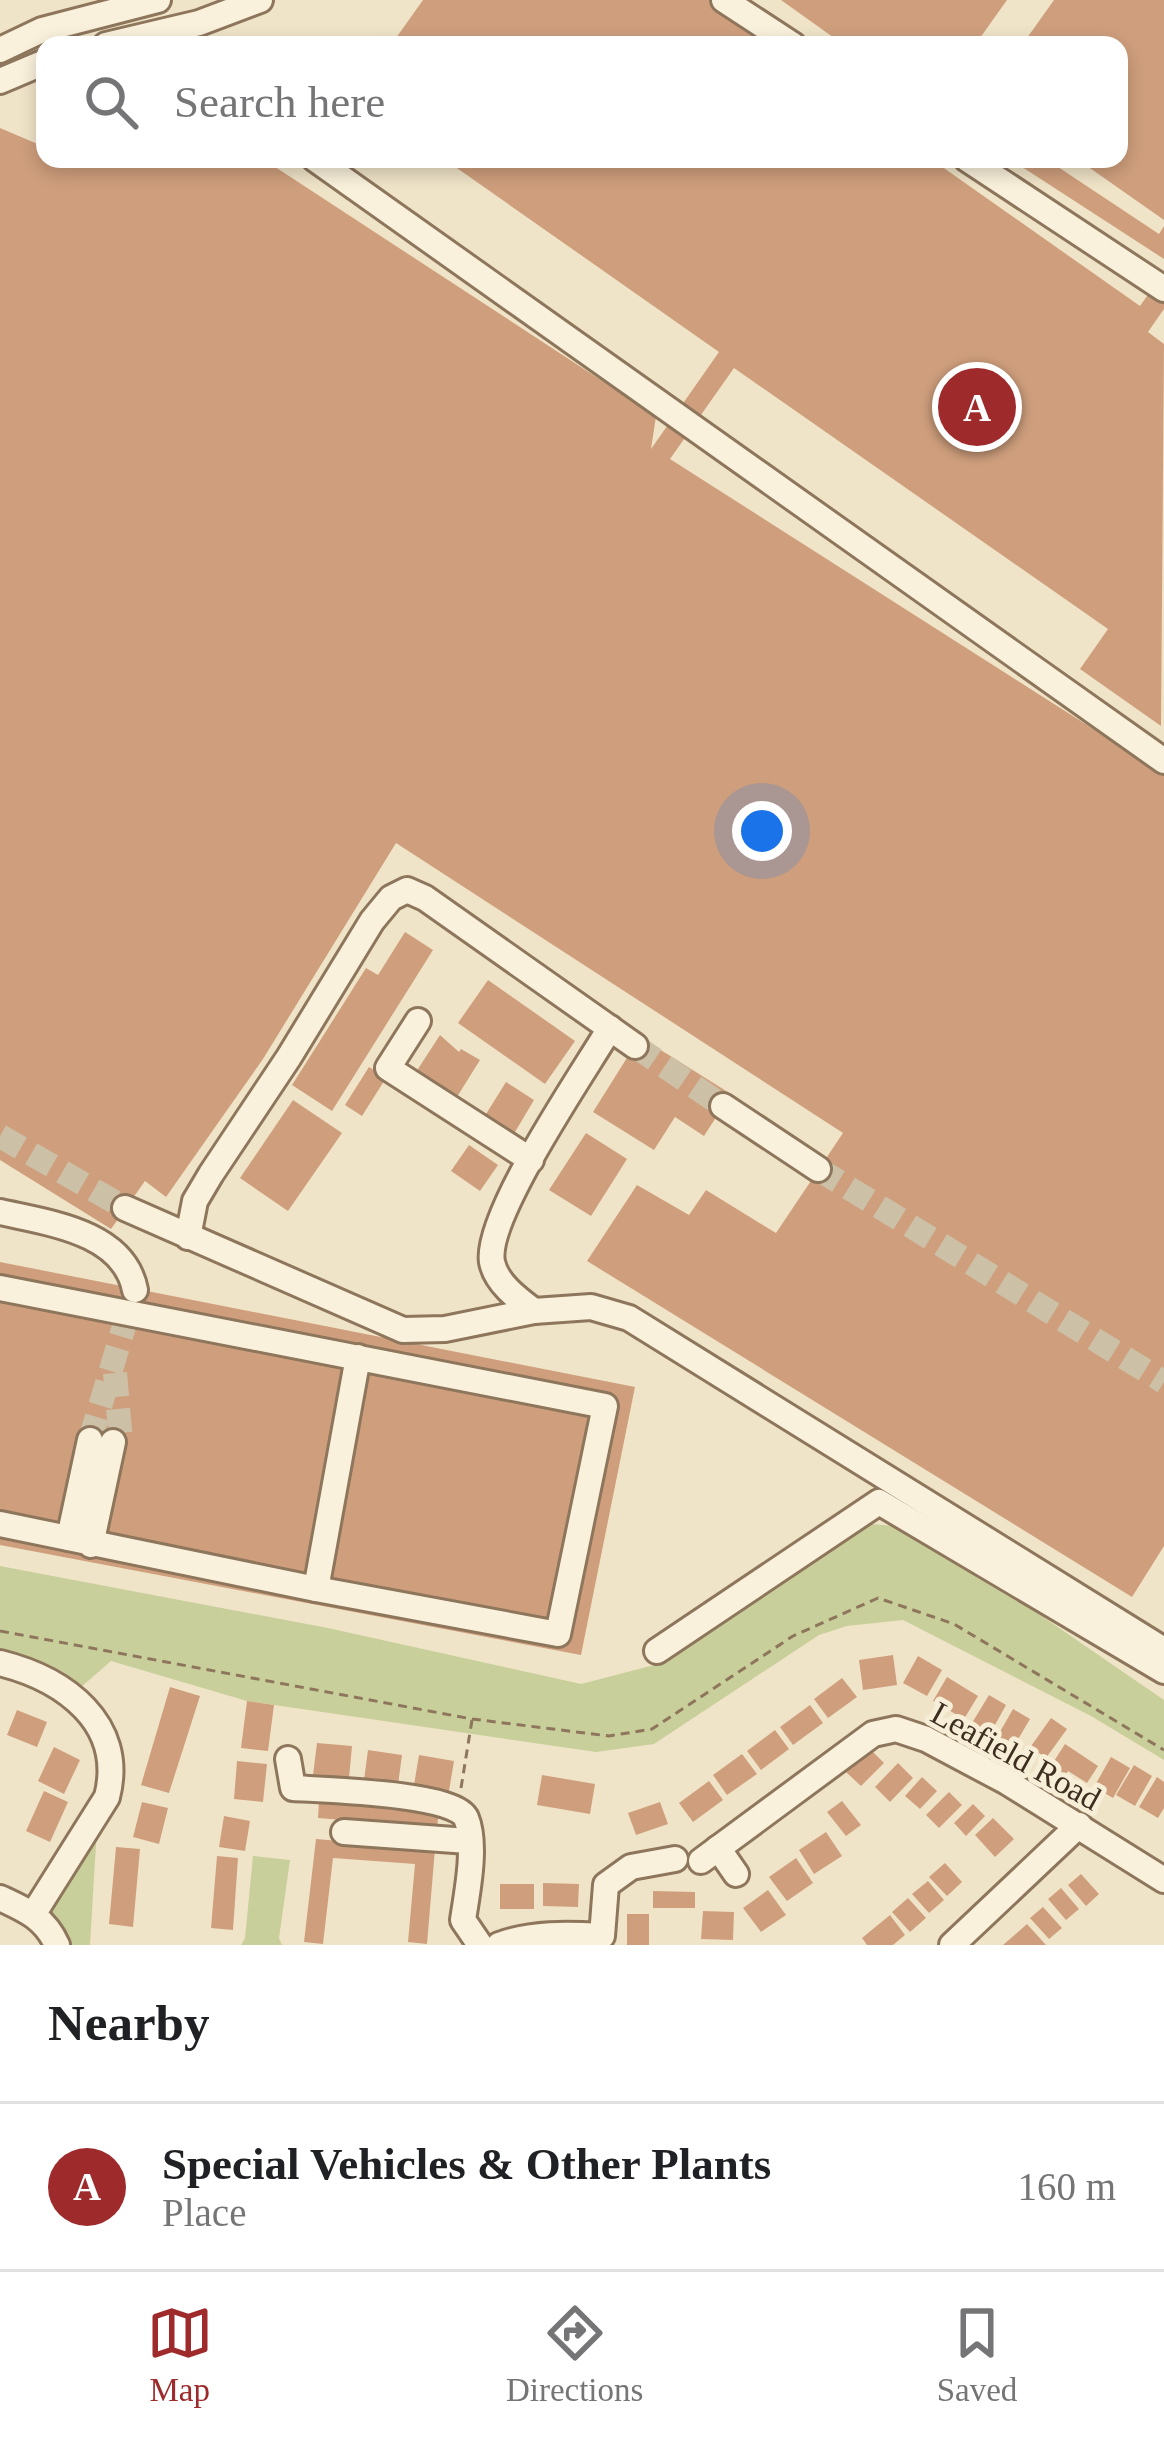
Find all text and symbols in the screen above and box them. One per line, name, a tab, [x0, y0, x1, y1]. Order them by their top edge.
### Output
search box	[36, 36, 1128, 168]
icon: search	[78, 69, 144, 135]
text: Search here	[174, 77, 385, 127]
pin: A	[938, 362, 1016, 452]
your location	[732, 801, 792, 861]
street label: Leafield Road	[925, 1695, 1107, 1818]
text: Nearby	[48, 1995, 209, 2051]
text: Special Vehicles & Other Plants	[162, 2139, 771, 2189]
text: A	[73, 2165, 101, 2208]
text: 160 m	[1017, 2165, 1116, 2208]
text: Place	[162, 2191, 246, 2234]
tab: Map	[147, 2300, 213, 2409]
tab: Directions	[506, 2300, 643, 2409]
tab: Saved	[937, 2300, 1017, 2409]

